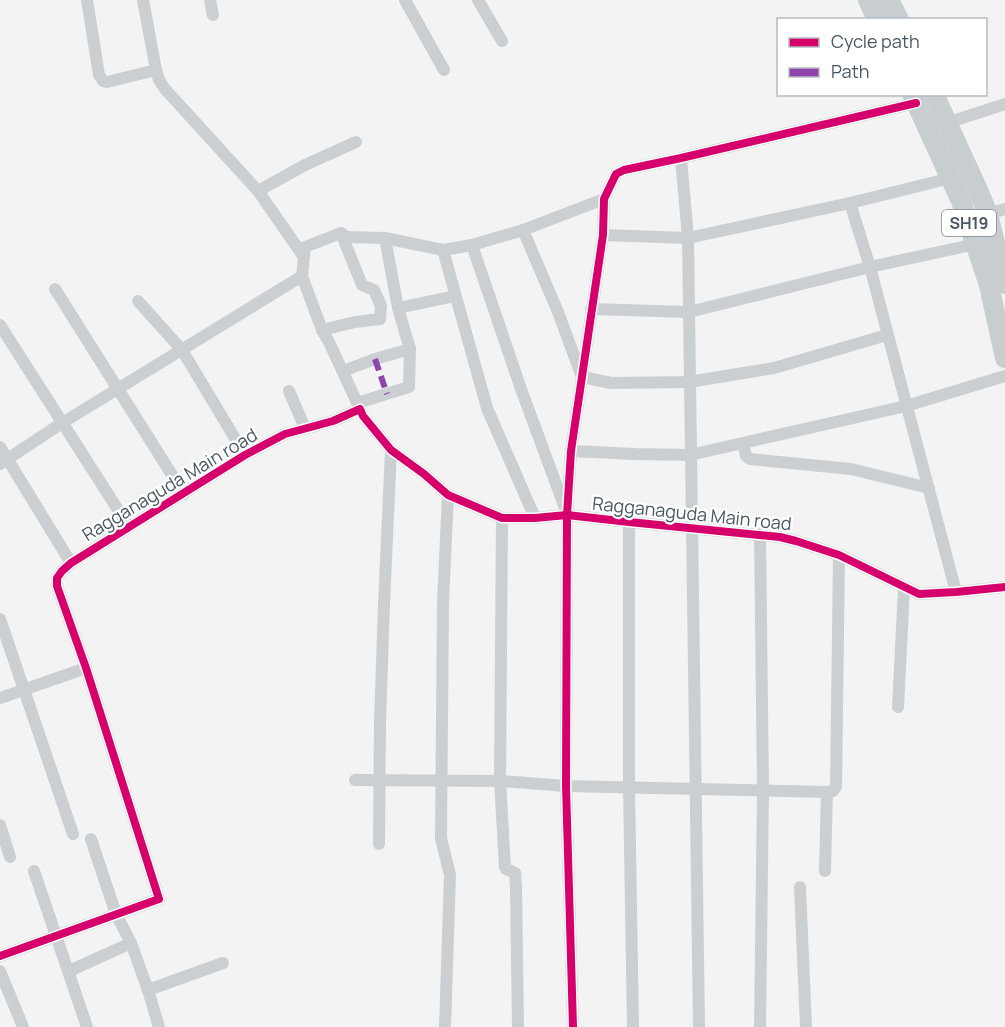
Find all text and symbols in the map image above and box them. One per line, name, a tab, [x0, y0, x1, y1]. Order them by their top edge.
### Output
legend	[777, 18, 987, 96]
text: Cycle path	[831, 29, 920, 53]
text: Path	[831, 59, 869, 83]
road number: SH19	[942, 210, 996, 236]
street label: Ragganaguda Main road	[77, 422, 261, 546]
street label: Ragganaguda Main road	[591, 491, 793, 535]

